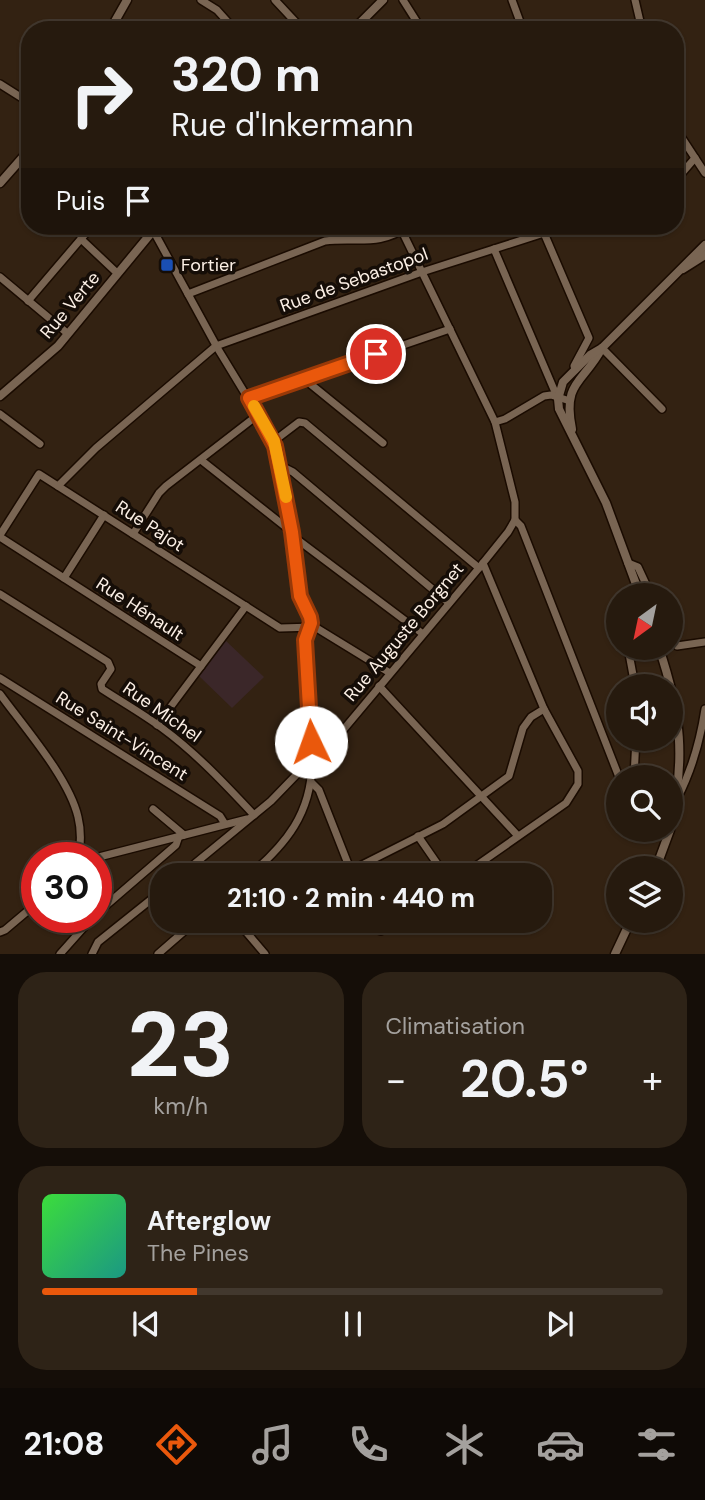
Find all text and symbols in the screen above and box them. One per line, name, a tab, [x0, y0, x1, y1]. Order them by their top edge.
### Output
text: 320 m	[171, 42, 321, 106]
icon: right	[56, 49, 147, 140]
text: Rue d'Inkermann	[171, 104, 414, 146]
icon: arrive	[119, 182, 157, 220]
text: Puis	[56, 184, 105, 218]
street label: Rue de Sebastopol	[277, 242, 431, 318]
place label: Fortier	[181, 253, 236, 277]
marker: Fortier	[159, 257, 175, 273]
street label: Rue Verte	[35, 266, 105, 344]
pin	[346, 324, 406, 384]
icon: arrive	[357, 335, 395, 373]
street label: Rue Pajot	[111, 495, 189, 557]
street label: Rue Auguste Borgnet	[339, 558, 469, 706]
street label: Rue Hénault	[92, 572, 188, 646]
north arrow	[606, 583, 682, 660]
map controls	[606, 583, 683, 933]
button: sound	[606, 674, 683, 751]
street label: Rue Michel	[118, 676, 206, 748]
street label: Rue Saint-Vincent	[51, 686, 193, 786]
position arrow	[274, 705, 348, 779]
button: search	[606, 765, 683, 842]
speed limit sign: 30	[21, 842, 112, 933]
button: layers	[606, 856, 683, 933]
text: 21:10 · 2 min · 440 m	[227, 881, 475, 915]
text: 23	[127, 986, 234, 1104]
text: Climatisation	[386, 1011, 525, 1041]
text: 20.5°	[460, 1045, 589, 1113]
text: −	[386, 1055, 406, 1105]
text: +	[642, 1055, 663, 1105]
text: km/h	[154, 1091, 208, 1121]
text: Afterglow	[147, 1204, 271, 1238]
text: The Pines	[147, 1238, 249, 1268]
icon: previous	[127, 1305, 165, 1343]
icon: pause	[334, 1305, 372, 1343]
icon: next	[541, 1305, 579, 1343]
icon: directions	[152, 1420, 201, 1469]
icon: music	[248, 1420, 297, 1469]
icon: phone	[344, 1420, 393, 1469]
icon: climate	[440, 1420, 489, 1469]
icon: car	[536, 1420, 585, 1469]
icon: filters	[632, 1420, 681, 1469]
text: 21:08	[24, 1423, 105, 1465]

